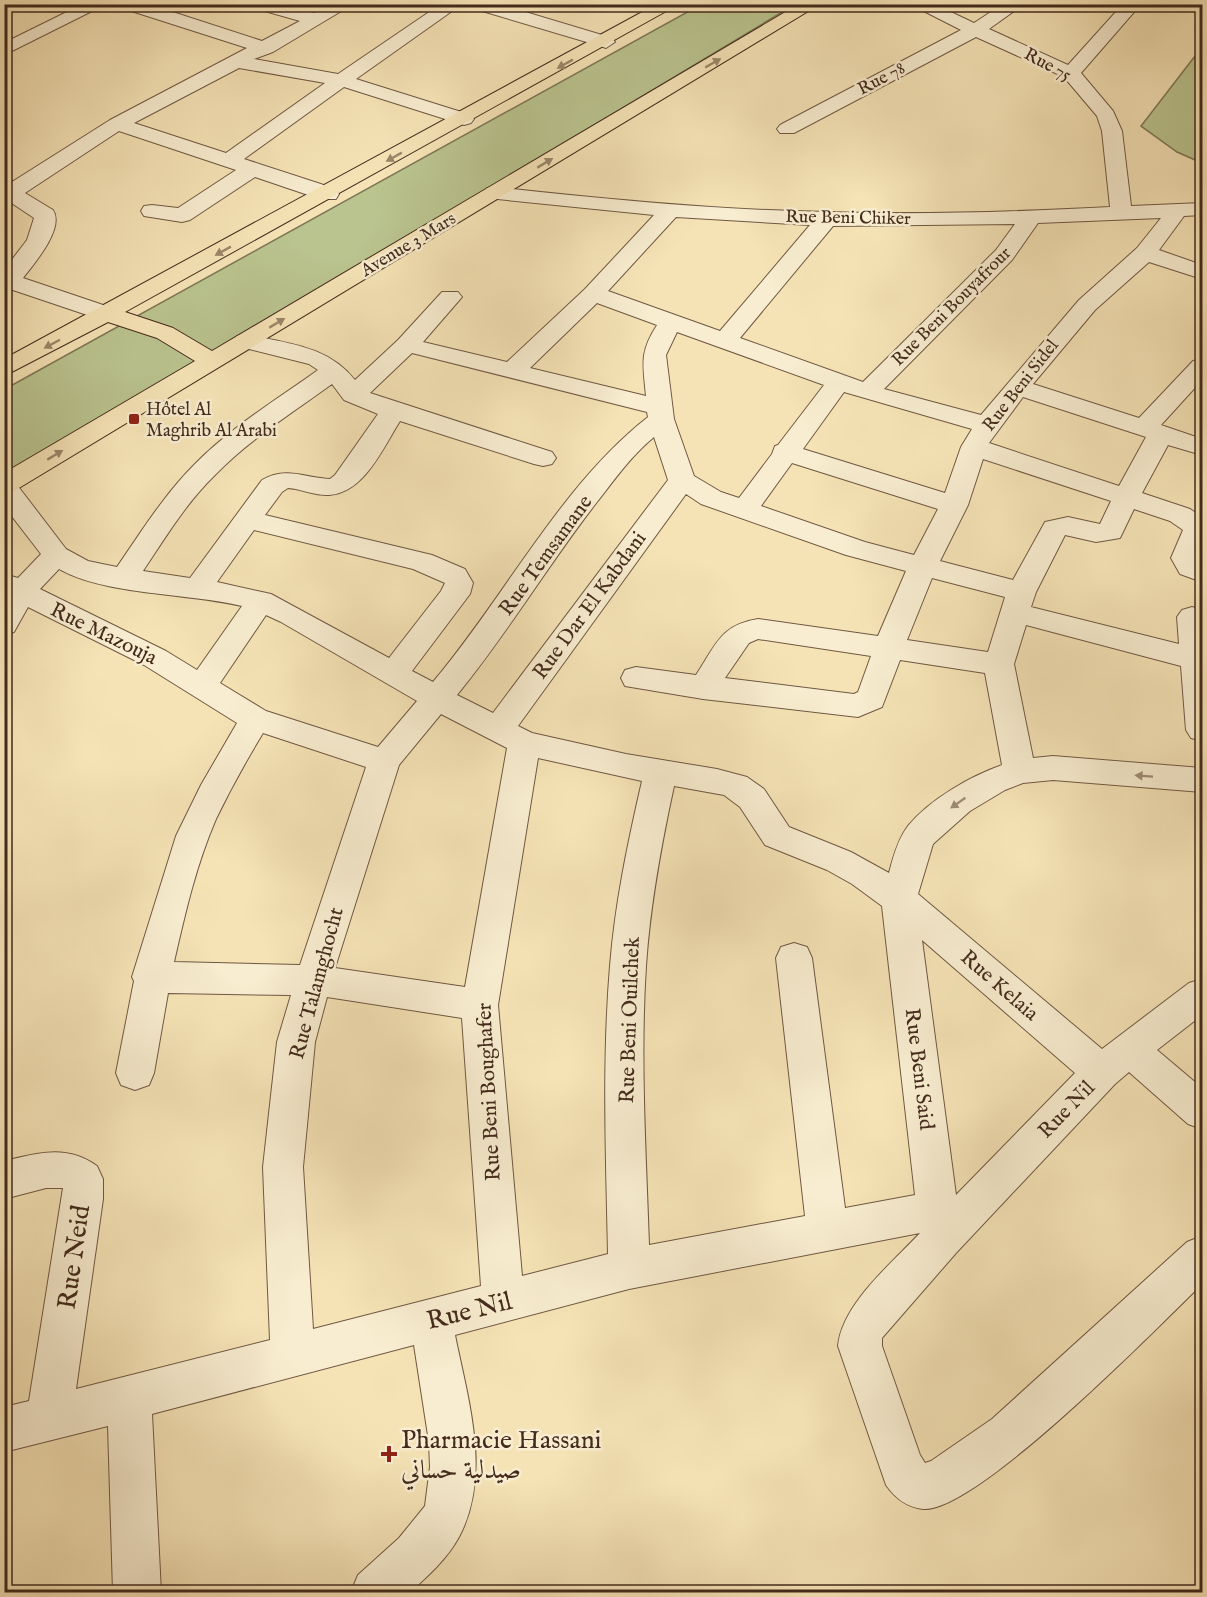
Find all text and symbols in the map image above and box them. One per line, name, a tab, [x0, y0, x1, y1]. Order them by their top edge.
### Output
street label: Rue 75	[1020, 43, 1075, 87]
street label: Rue 78	[854, 57, 909, 101]
one-way arrow	[705, 58, 721, 69]
one-way arrow	[556, 59, 573, 69]
one-way arrow	[385, 152, 402, 162]
one-way arrow	[537, 157, 553, 168]
street label: Rue Beni Chiker	[785, 206, 911, 231]
street label: Avenue 3 Mars	[356, 208, 461, 283]
street label: Rue Beni Bouyafrour	[887, 242, 1017, 372]
one-way arrow	[214, 246, 231, 256]
one-way arrow	[269, 318, 286, 328]
street label: Rue Beni Sidel	[978, 335, 1064, 436]
one-way arrow	[43, 339, 60, 349]
place label: Hôtel Al Maghrib Al Arabi	[146, 399, 277, 443]
marker: Hôtel Al Maghrib Al Arabi	[127, 412, 141, 426]
one-way arrow	[47, 449, 63, 460]
street label: Rue Temsamane	[493, 490, 599, 622]
street label: Rue Dar El Kabdani	[527, 526, 653, 685]
street label: Rue Mazouja	[45, 597, 162, 672]
one-way arrow	[1135, 771, 1154, 781]
one-way arrow	[950, 797, 966, 808]
street label: Rue Talamghocht	[284, 905, 351, 1062]
street label: Rue Beni Ouilchek	[614, 936, 647, 1104]
street label: Rue Kelaia	[954, 945, 1045, 1028]
street label: Rue Beni Boughafer	[471, 1002, 508, 1182]
street label: Rue Beni Said	[898, 1007, 939, 1132]
street label: Rue Nil	[1033, 1075, 1101, 1145]
street label: Rue Neid	[51, 1203, 98, 1312]
street label: Rue Nil	[423, 1285, 516, 1338]
place label: Pharmacie Hassani صيدلية حساني	[401, 1424, 602, 1491]
marker: Pharmacie Hassani صيدلية حساني	[382, 1447, 396, 1461]

